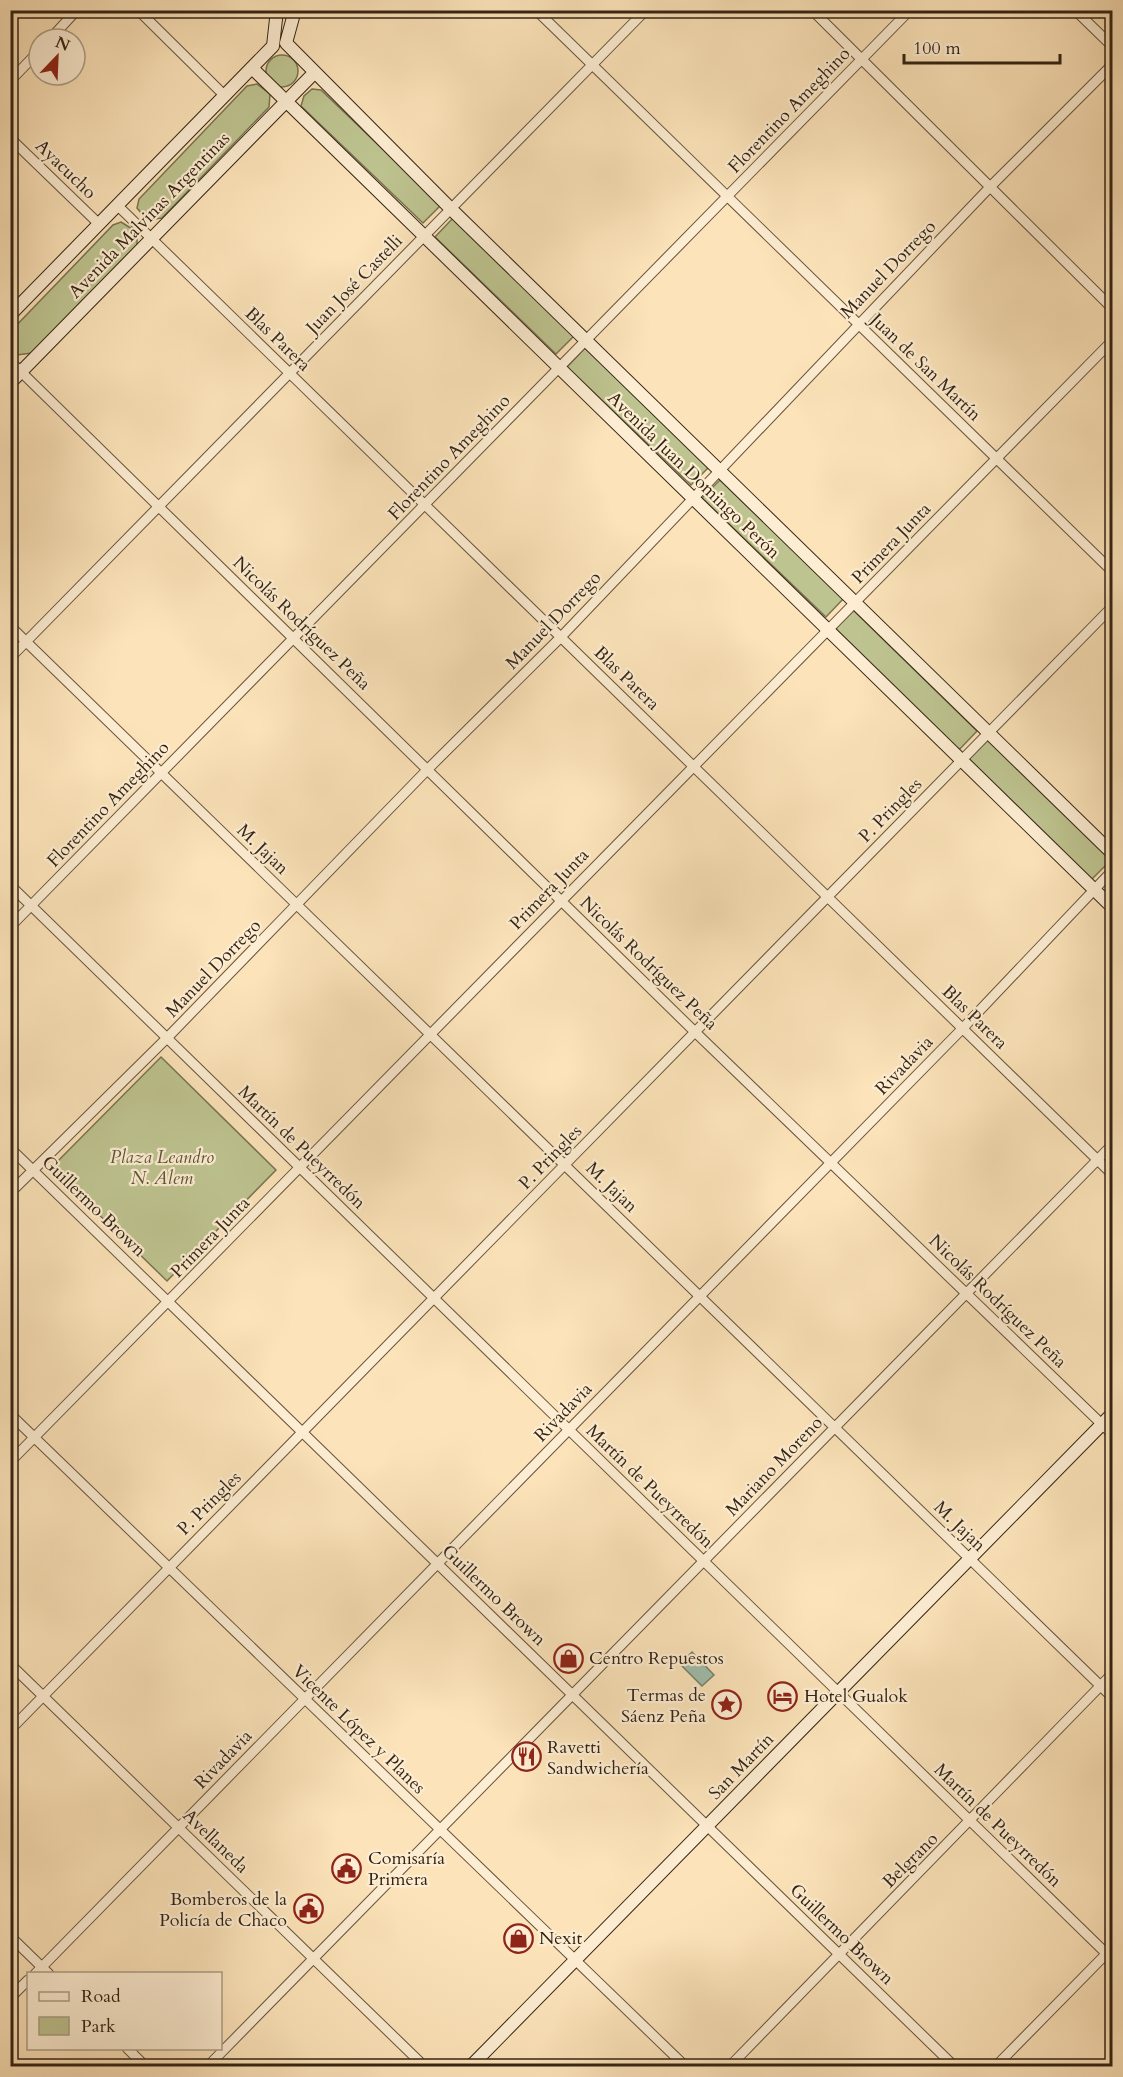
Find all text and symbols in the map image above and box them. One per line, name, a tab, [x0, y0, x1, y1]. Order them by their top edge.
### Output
north arrow	[27, 27, 87, 87]
scale bar	[904, 27, 1060, 65]
text: N	[52, 31, 73, 57]
text: 100 m	[913, 36, 961, 61]
street label: Florentino Ameghino	[723, 42, 856, 179]
street label: Avenida Malvinas Argentinas	[63, 127, 236, 304]
street label: Ayacucho	[30, 134, 102, 205]
street label: Manuel Dorrego	[835, 214, 942, 324]
street label: Juan José Castelli	[298, 229, 408, 342]
street label: Blas Parera	[239, 302, 316, 377]
street label: Juan de San Martín	[862, 306, 987, 427]
street label: Avenida Juan Domingo Perón	[602, 386, 786, 565]
street label: Florentino Ameghino	[383, 389, 516, 526]
street label: Primera Junta	[846, 497, 937, 590]
street label: Nicolás Rodríguez Peña	[227, 551, 376, 696]
street label: Manuel Dorrego	[500, 565, 607, 675]
street label: Blas Parera	[588, 641, 665, 716]
street label: Florentino Ameghino	[42, 736, 175, 873]
street label: P. Pringles	[853, 772, 928, 848]
street label: M. Jajan	[231, 818, 295, 881]
street label: Primera Junta	[504, 843, 595, 936]
street label: Nicolás Rodríguez Peña	[574, 891, 723, 1036]
street label: Manuel Dorrego	[160, 913, 267, 1023]
street label: Blas Parera	[936, 980, 1013, 1055]
street label: Rivadavia	[870, 1030, 939, 1101]
street label: Martín de Pueyrredón	[232, 1080, 372, 1215]
street label: P. Pringles	[513, 1119, 588, 1195]
park label: Plaza Leandro N. Alem	[110, 1145, 214, 1191]
street label: Guillermo Brown	[36, 1150, 152, 1263]
street label: M. Jajan	[580, 1156, 644, 1219]
street label: Primera Junta	[165, 1191, 256, 1284]
street label: Nicolás Rodríguez Peña	[923, 1229, 1072, 1374]
street label: Rivadavia	[529, 1377, 598, 1448]
street label: Mariano Moreno	[720, 1411, 829, 1522]
street label: Martín de Pueyrredón	[580, 1419, 720, 1554]
street label: P. Pringles	[172, 1466, 247, 1541]
street label: M. Jajan	[928, 1495, 992, 1558]
street label: Guillermo Brown	[436, 1539, 552, 1652]
shop icon: Centro Repuestos	[552, 1642, 584, 1674]
place label: Centro Repuestos	[589, 1646, 724, 1671]
street label: Vicente López y Planes	[286, 1659, 431, 1800]
hotel icon: Hotel Gualok	[767, 1680, 799, 1712]
place label: Termas de Sáenz Peña	[621, 1683, 706, 1729]
place label: Hotel Gualok	[804, 1684, 908, 1709]
place icon: Termas de Sáenz Peña	[711, 1689, 743, 1721]
street label: Rivadavia	[189, 1724, 258, 1795]
street label: San Martín	[703, 1727, 780, 1805]
place label: Ravetti Sandwichería	[547, 1735, 649, 1781]
restaurant icon: Ravetti Sandwichería	[510, 1741, 542, 1773]
street label: Martín de Pueyrredón	[928, 1758, 1068, 1893]
street label: Avellaneda	[177, 1804, 254, 1879]
street label: Belgrano	[877, 1827, 944, 1894]
place label: Comisaría Primera	[368, 1846, 445, 1892]
public building icon: Comisaría Primera	[331, 1852, 363, 1884]
street label: Guillermo Brown	[784, 1878, 900, 1991]
place label: Bomberos de la Policía de Chaco	[159, 1887, 287, 1933]
public building icon: Bomberos de la Policía de Chaco	[292, 1893, 324, 1925]
shop icon: Nexit	[502, 1922, 534, 1954]
place label: Nexit	[539, 1926, 583, 1951]
legend	[27, 1972, 222, 2050]
text: Road	[81, 1984, 121, 2009]
text: Park	[81, 2014, 116, 2039]

